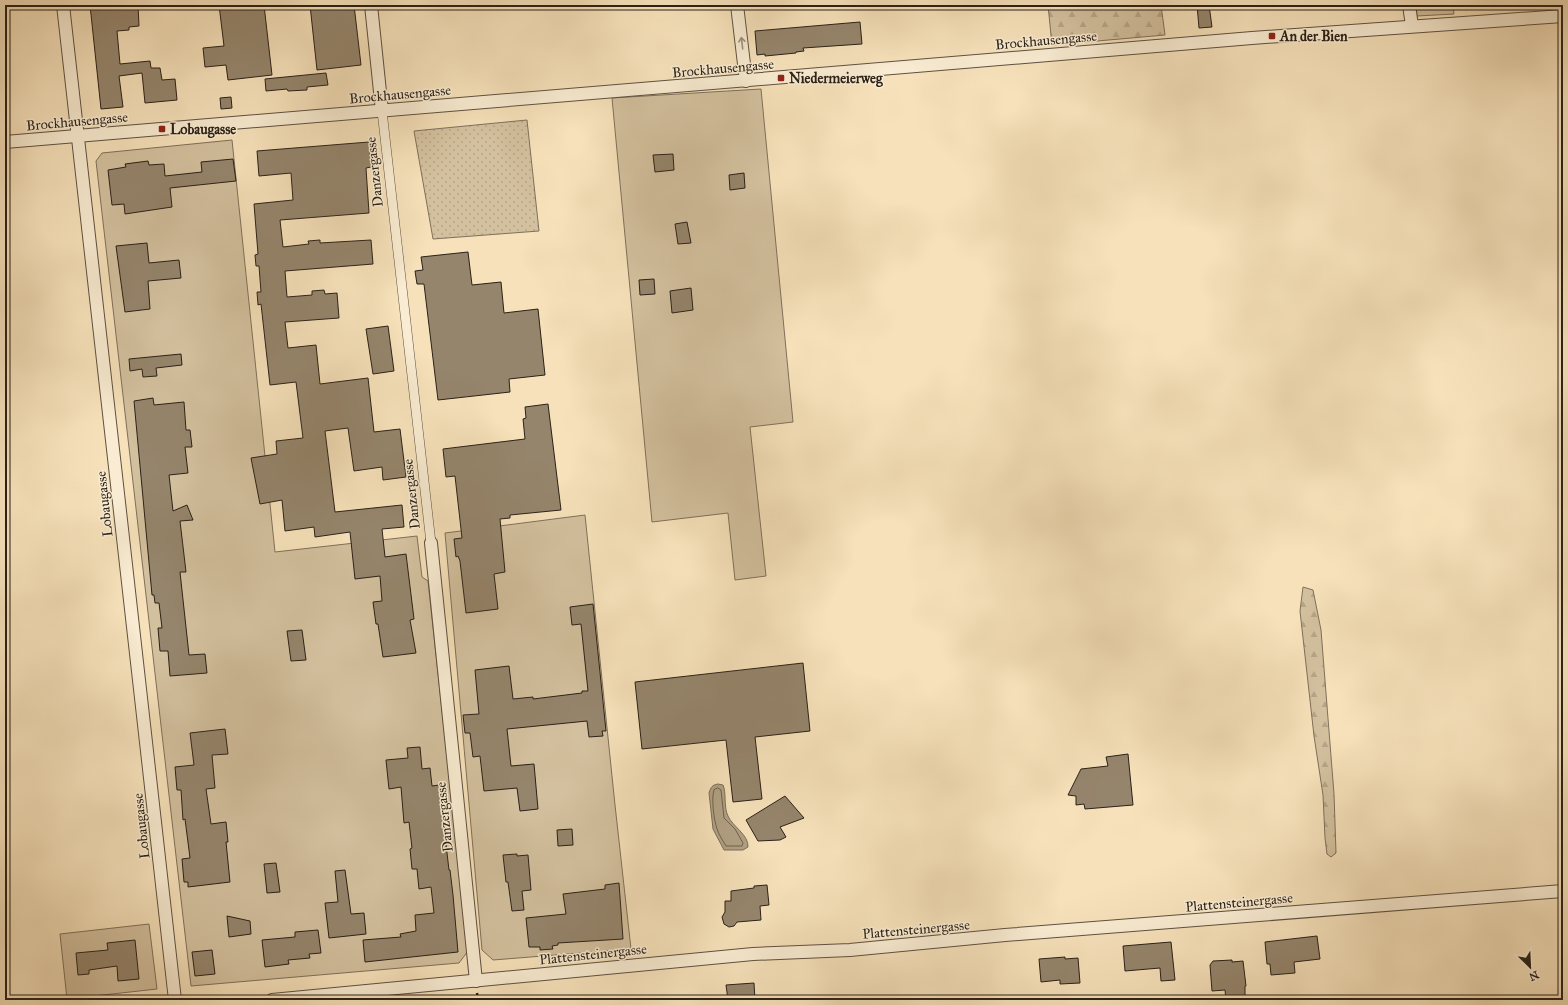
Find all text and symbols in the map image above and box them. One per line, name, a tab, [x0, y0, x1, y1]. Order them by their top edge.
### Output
street label: Brockhausengasse	[994, 28, 1098, 53]
place label: An der Bien	[1279, 28, 1348, 45]
marker: An der Bien	[1267, 31, 1277, 41]
one-way arrow	[738, 37, 745, 50]
street label: Brockhausengasse	[671, 56, 775, 81]
place label: Niedermeierweg	[789, 70, 883, 88]
marker: Niedermeierweg	[776, 73, 786, 83]
street label: Brockhausengasse	[348, 82, 452, 107]
street label: Brockhausengasse	[25, 109, 129, 134]
place label: Lobaugasse	[170, 121, 236, 139]
marker: Lobaugasse	[157, 124, 167, 134]
street label: Danzergasse	[362, 136, 387, 208]
street label: Danzergasse	[399, 458, 424, 530]
street label: Lobaugasse	[93, 470, 116, 538]
street label: Danzergasse	[432, 781, 457, 853]
street label: Lobaugasse	[130, 792, 153, 860]
street label: Plattensteinergasse	[1185, 889, 1294, 916]
street label: Plattensteinergasse	[862, 916, 971, 943]
street label: Plattensteinergasse	[538, 940, 648, 969]
north arrow	[1510, 947, 1550, 987]
text: N	[1526, 968, 1541, 984]

